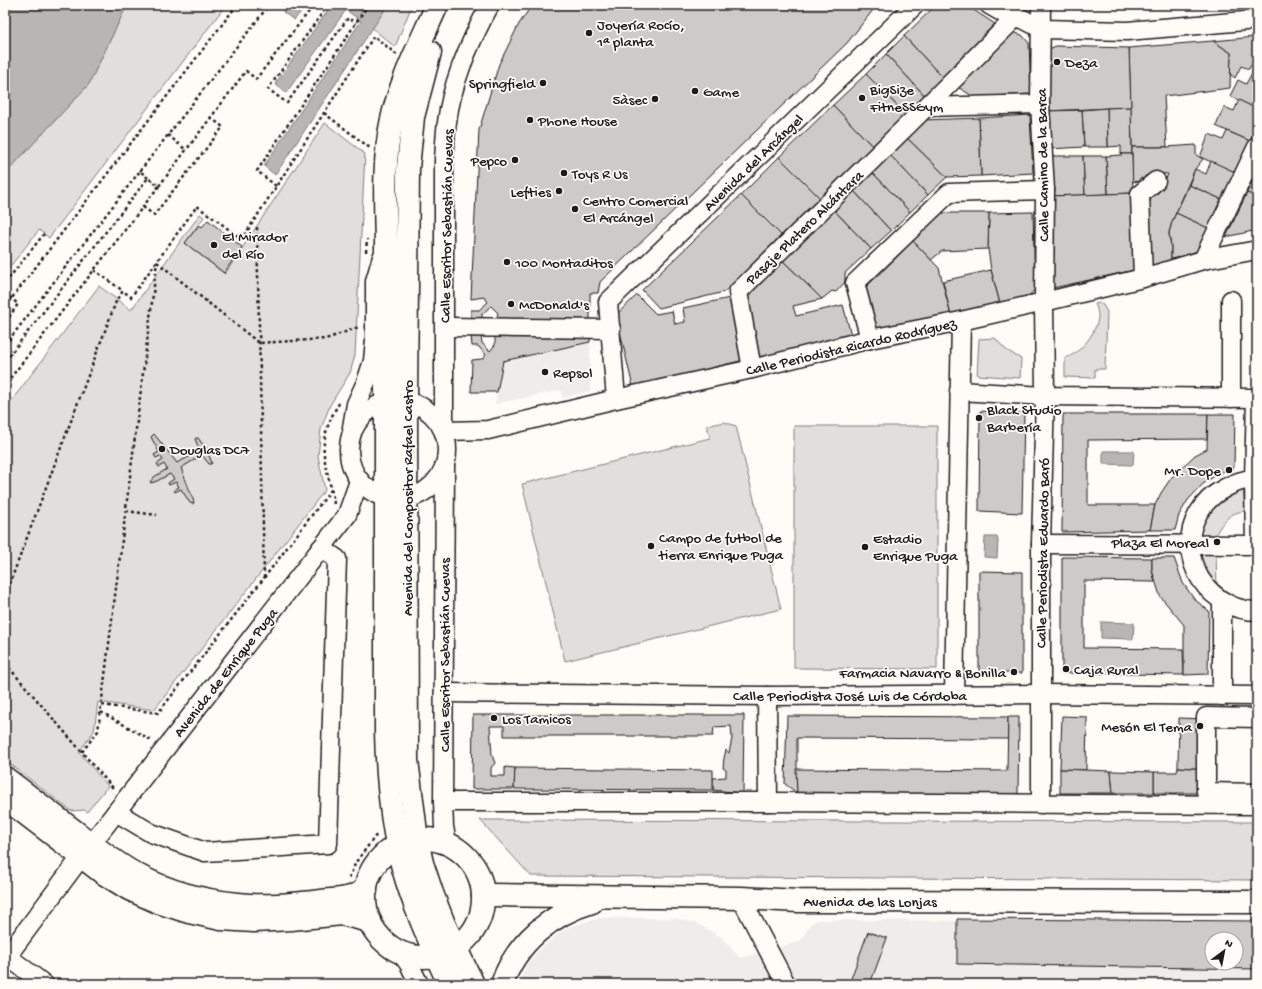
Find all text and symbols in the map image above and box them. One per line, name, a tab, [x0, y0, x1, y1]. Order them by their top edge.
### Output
place label: Joyería Rocío, 1ª planta	[596, 17, 685, 52]
marker: Joyería Rocío, 1ª planta	[584, 28, 594, 38]
place label: Deza	[1064, 55, 1098, 73]
marker: Deza	[1052, 57, 1062, 67]
place label: Springfield	[469, 76, 536, 94]
marker: Springfield	[538, 78, 548, 88]
place label: BigSize FitneSSGym	[869, 82, 944, 117]
place label: Game	[703, 84, 739, 102]
marker: Game	[690, 86, 700, 96]
street label: Calle Camino de la Barca	[1034, 88, 1054, 242]
place label: 5àsec	[612, 92, 648, 110]
marker: BigSize FitneSSGym	[857, 93, 867, 103]
marker: 5àsec	[650, 94, 660, 104]
street label: Avenida del Arcángel	[701, 111, 808, 216]
place label: Phone House	[537, 113, 617, 131]
marker: Phone House	[525, 115, 535, 125]
street label: Calle Escritor Sebastián Cuevas	[437, 128, 459, 323]
place label: Pepco	[470, 153, 507, 171]
marker: Pepco	[510, 155, 520, 165]
place label: Toys R Us	[571, 166, 628, 184]
street label: Pasaje Platero Alcántara	[742, 167, 869, 290]
marker: Toys R Us	[559, 168, 569, 178]
place label: Lefties	[511, 184, 551, 202]
marker: Lefties	[554, 186, 564, 196]
place label: Centro Comercial El Arcángel	[583, 193, 688, 228]
marker: Centro Comercial El Arcángel	[570, 204, 580, 214]
place label: El Mirador del Río	[222, 229, 289, 264]
marker: El Mirador del Río	[209, 240, 219, 250]
place label: 100 Montaditos	[514, 255, 613, 273]
marker: 100 Montaditos	[502, 257, 512, 267]
place label: McDonald's	[519, 297, 589, 315]
marker: McDonald's	[506, 299, 516, 309]
street label: Calle Periodista Ricardo Rodríguez	[745, 315, 959, 381]
place label: Repsol	[553, 365, 593, 383]
marker: Repsol	[540, 367, 550, 377]
street label: Avenida del Compositor Rafael Castro	[400, 380, 418, 616]
place label: Black Studio Barbería	[986, 402, 1062, 437]
marker: Black Studio Barbería	[974, 413, 984, 423]
place label: Douglas DC7	[169, 442, 251, 460]
marker: Douglas DC7	[157, 444, 167, 454]
street label: Calle Periodista Eduardo Baró	[1033, 458, 1055, 648]
place label: Mr. Dope	[1164, 463, 1221, 481]
marker: Mr. Dope	[1224, 465, 1234, 475]
place label: Campo de futbol de tierra Enrique Puga	[658, 530, 784, 565]
place label: Estadio Enrique Puga	[873, 531, 958, 566]
place label: Plaza El Moreal	[1111, 535, 1209, 553]
marker: Plaza El Moreal	[1212, 537, 1222, 547]
marker: Campo de futbol de tierra Enrique Puga	[646, 541, 656, 551]
marker: Estadio Enrique Puga	[860, 542, 870, 552]
street label: Calle Escritor Sebastián Cuevas	[437, 558, 455, 752]
street label: Avenida de Enrique Puga	[171, 605, 283, 741]
place label: Caja Rural	[1074, 662, 1139, 680]
marker: Caja Rural	[1061, 664, 1071, 674]
place label: Farmacia Navarro & Bonilla	[838, 665, 1007, 683]
marker: Farmacia Navarro & Bonilla	[1009, 667, 1019, 677]
street label: Calle Periodista José Luis de Córdoba	[733, 688, 968, 706]
place label: Los Tamicos	[502, 711, 571, 729]
marker: Los Tamicos	[489, 713, 499, 723]
place label: Mesón El Tema	[1101, 719, 1193, 737]
marker: Mesón El Tema	[1195, 721, 1205, 731]
street label: Avenida de las Lonjas	[803, 894, 937, 912]
north arrow	[1204, 931, 1244, 971]
text: N	[1222, 937, 1234, 951]

